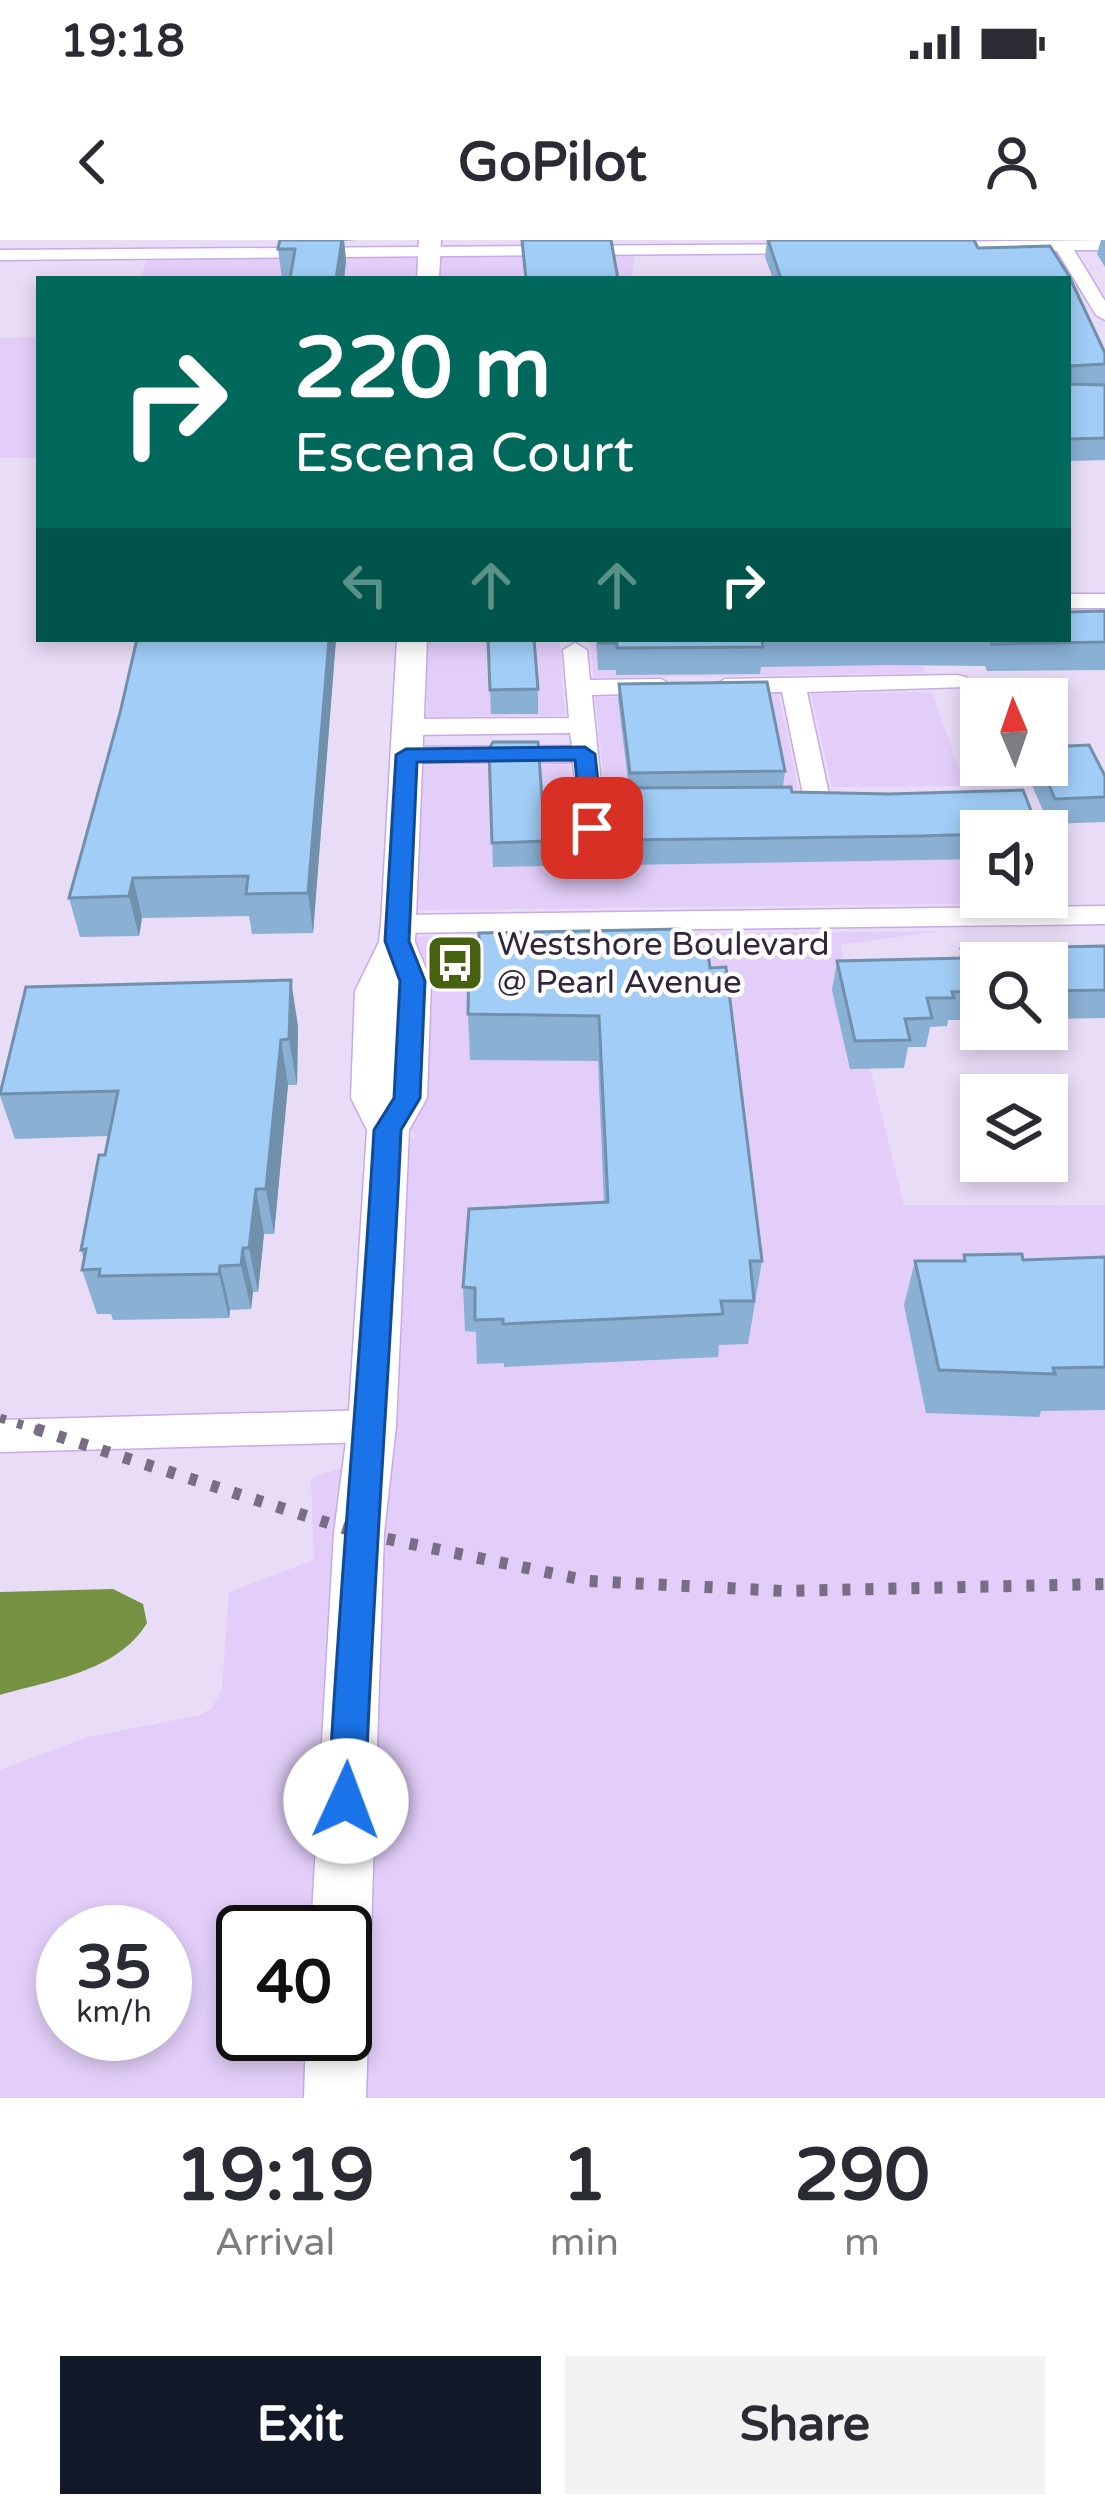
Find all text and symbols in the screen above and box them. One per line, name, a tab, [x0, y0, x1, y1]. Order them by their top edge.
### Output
text: 19:18	[60, 15, 185, 69]
icon: back	[60, 129, 126, 195]
icon: person	[979, 129, 1045, 195]
text: GoPilot	[458, 130, 647, 195]
text: 220 m	[294, 319, 551, 420]
icon: right	[96, 324, 252, 480]
text: Escena Court	[294, 421, 634, 486]
icon: left	[332, 552, 398, 618]
icon: ahead	[458, 552, 524, 618]
icon: ahead	[584, 552, 650, 618]
icon: right	[710, 552, 776, 618]
north arrow	[960, 678, 1068, 786]
map controls	[960, 678, 1068, 1182]
pin	[541, 777, 643, 879]
icon: arrive	[559, 795, 625, 861]
button: sound	[960, 810, 1068, 918]
place label: Westshore Boulevard @ Pearl Avenue	[497, 925, 830, 1002]
bus stop icon: Westshore Boulevard @ Pearl Avenue	[424, 932, 486, 994]
button: search	[960, 942, 1068, 1050]
button: layers	[960, 1074, 1068, 1182]
position arrow	[283, 1738, 409, 1864]
speed limit sign: 40	[216, 1905, 372, 2061]
text: 35	[76, 1932, 152, 2004]
text: km/h	[76, 1994, 152, 2031]
text: 19:19	[175, 2133, 375, 2220]
text: 1	[562, 2133, 607, 2220]
text: 290	[794, 2133, 930, 2220]
text: Arrival	[215, 2219, 335, 2266]
text: min	[550, 2219, 619, 2266]
text: m	[844, 2219, 880, 2266]
button: Exit	[60, 2356, 541, 2494]
button: Share	[565, 2356, 1045, 2494]

